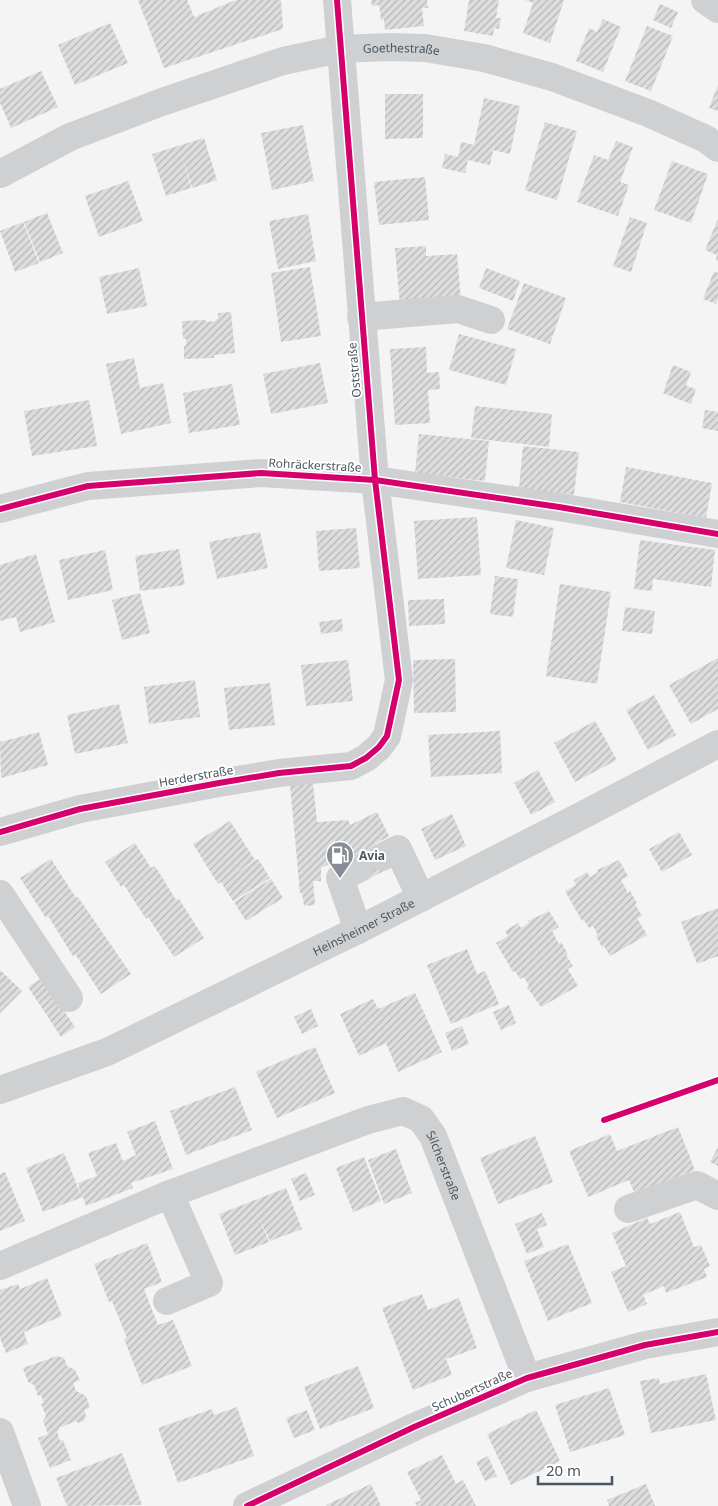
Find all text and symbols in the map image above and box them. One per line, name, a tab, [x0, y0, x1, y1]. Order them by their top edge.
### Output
street label: Goethestraße	[362, 38, 441, 59]
street label: Oststraße	[343, 341, 365, 398]
street label: Rohräckerstraße	[268, 454, 362, 476]
street label: Herderstraße	[157, 761, 235, 791]
fuel station icon: Avia	[325, 840, 355, 879]
place label: Avia	[359, 847, 385, 864]
street label: Heinsheimer Straße	[310, 894, 418, 959]
street label: Silcherstraße	[423, 1127, 466, 1203]
street label: Schubertstraße	[429, 1365, 515, 1415]
scale bar	[538, 1454, 612, 1486]
text: 20 m	[546, 1460, 581, 1480]

